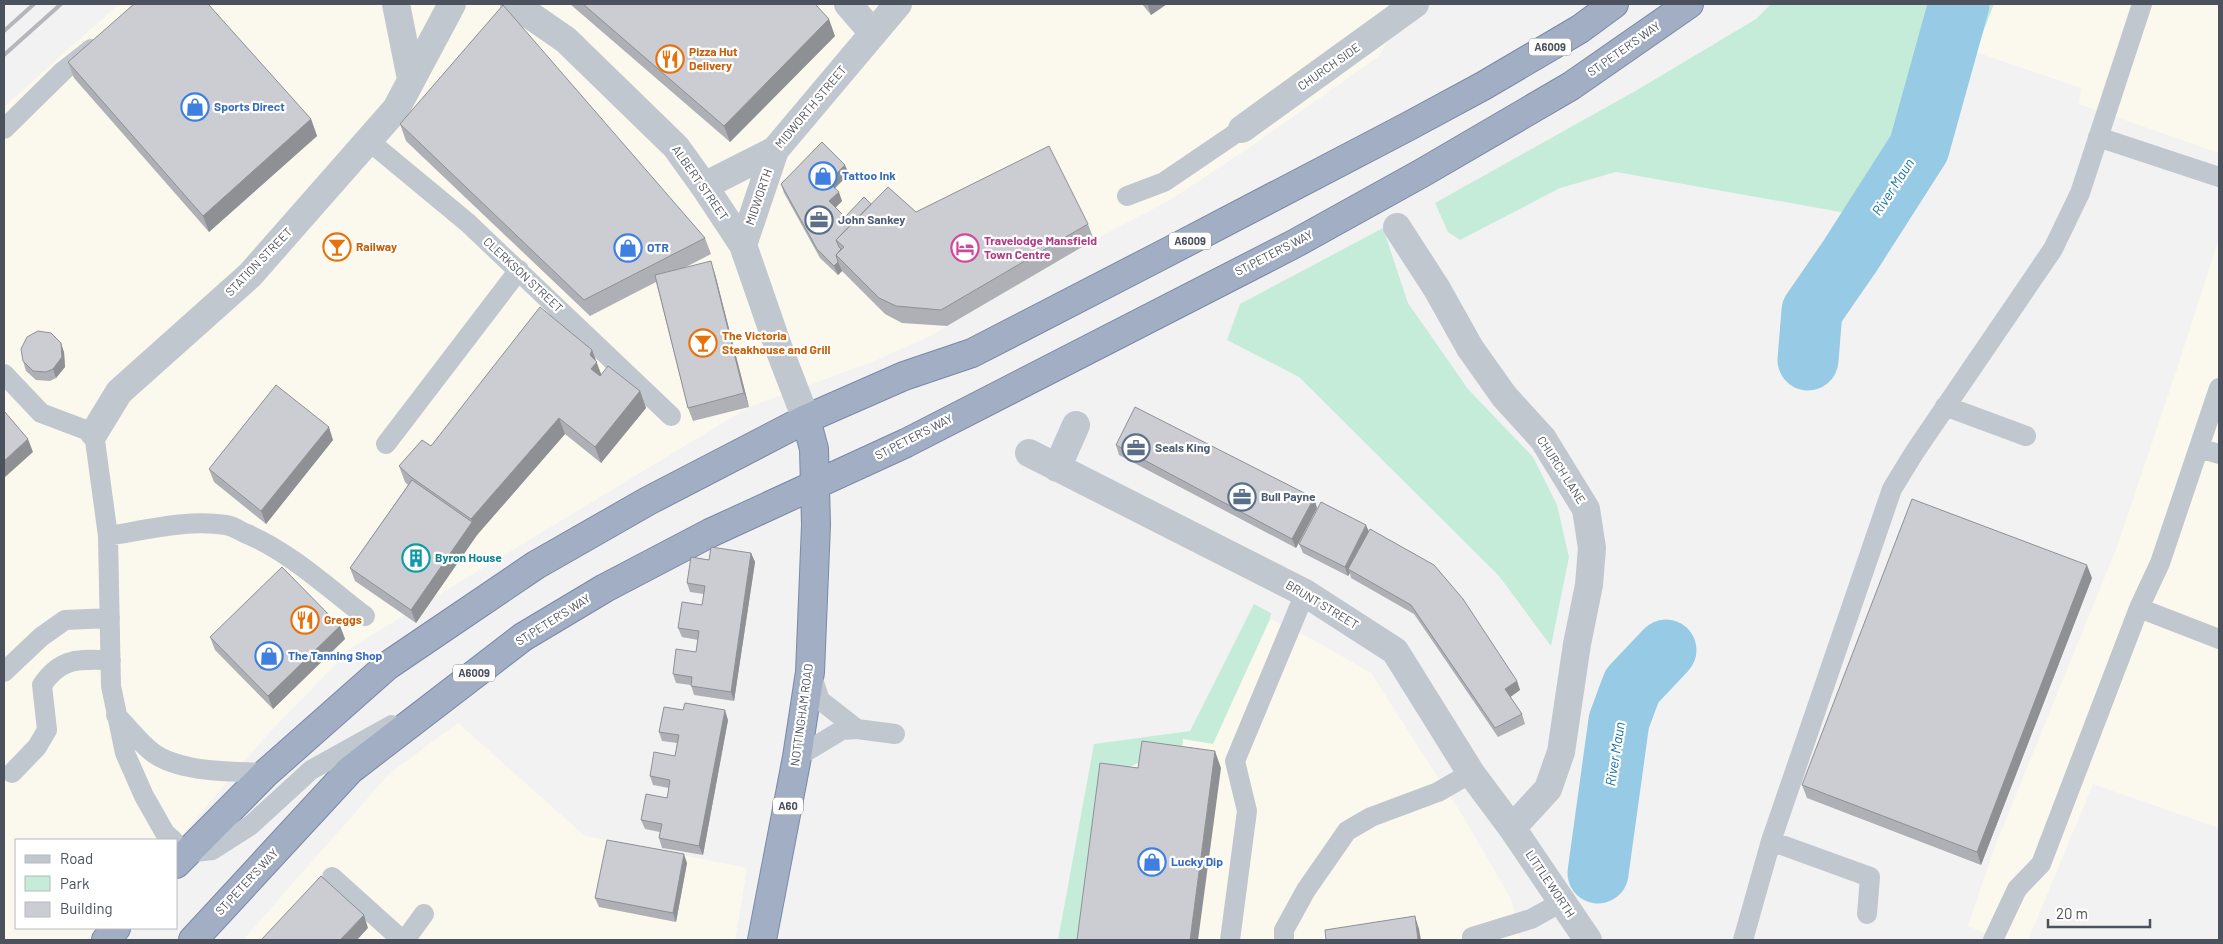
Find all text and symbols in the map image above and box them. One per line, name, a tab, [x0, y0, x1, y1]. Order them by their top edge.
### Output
street label: ST PETER'S WAY	[1584, 18, 1663, 78]
road number: A6009	[1529, 38, 1571, 56]
street label: CHURCH SIDE	[1295, 40, 1362, 93]
restaurant icon: Pizza Hut Delivery	[655, 44, 685, 74]
place label: Pizza Hut Delivery	[689, 44, 738, 72]
street label: MIDWORTH STREET	[772, 62, 849, 150]
shop icon: Sports Direct	[180, 92, 210, 122]
place label: Sports Direct	[214, 99, 285, 113]
street label: ALBERT STREET	[670, 142, 732, 223]
water label: River Maun	[1868, 155, 1917, 218]
shop icon: Tattoo Ink	[808, 161, 838, 191]
street label: MIDWORTH	[742, 167, 774, 227]
place label: Tattoo Ink	[842, 168, 896, 182]
office icon: John Sankey	[804, 205, 834, 235]
place label: John Sankey	[838, 212, 905, 226]
street label: STATION STREET	[222, 224, 295, 298]
street label: ST PETER'S WAY	[1232, 226, 1315, 278]
bar icon: Railway	[322, 232, 352, 262]
road number: A6009	[1169, 232, 1211, 250]
shop icon: OTR	[613, 233, 643, 263]
hotel icon: Travelodge Mansfield Town Centre	[950, 233, 980, 263]
place label: Travelodge Mansfield Town Centre	[984, 233, 1097, 261]
street label: CLERKSON STREET	[481, 234, 566, 315]
place label: Railway	[356, 239, 397, 253]
place label: OTR	[647, 240, 669, 254]
bar icon: The Victoria Steakhouse and Grill	[688, 328, 718, 358]
place label: The Victoria Steakhouse and Grill	[722, 328, 831, 356]
street label: ST PETER'S WAY	[872, 410, 955, 462]
office icon: Seals King	[1121, 433, 1151, 463]
street label: CHURCH LANE	[1535, 433, 1589, 506]
place label: Seals King	[1155, 440, 1210, 454]
office icon: Bull Payne	[1227, 482, 1257, 512]
place label: Bull Payne	[1261, 489, 1316, 503]
building icon: Byron House	[401, 543, 431, 573]
place label: Byron House	[435, 550, 502, 564]
street label: BRUNT STREET	[1284, 577, 1362, 631]
street label: ST PETER'S WAY	[513, 590, 593, 648]
restaurant icon: Greggs	[290, 605, 320, 635]
place label: Greggs	[324, 612, 362, 626]
shop icon: The Tanning Shop	[254, 641, 284, 671]
place label: The Tanning Shop	[288, 648, 383, 662]
street label: NOTTINGHAM ROAD	[787, 663, 815, 767]
road number: A6009	[453, 664, 495, 681]
water label: River Maun	[1601, 721, 1628, 787]
road number: A60	[773, 798, 803, 814]
legend	[15, 839, 178, 929]
street label: ST PETER'S WAY	[212, 845, 281, 917]
shop icon: Lucky Dip	[1137, 847, 1167, 877]
street label: LITTLEWORTH	[1523, 847, 1578, 920]
text: Road	[60, 849, 93, 867]
place label: Lucky Dip	[1171, 854, 1223, 868]
text: Park	[60, 874, 90, 892]
scale bar	[2048, 896, 2150, 928]
text: Building	[60, 899, 113, 917]
text: 20 m	[2056, 904, 2088, 922]

